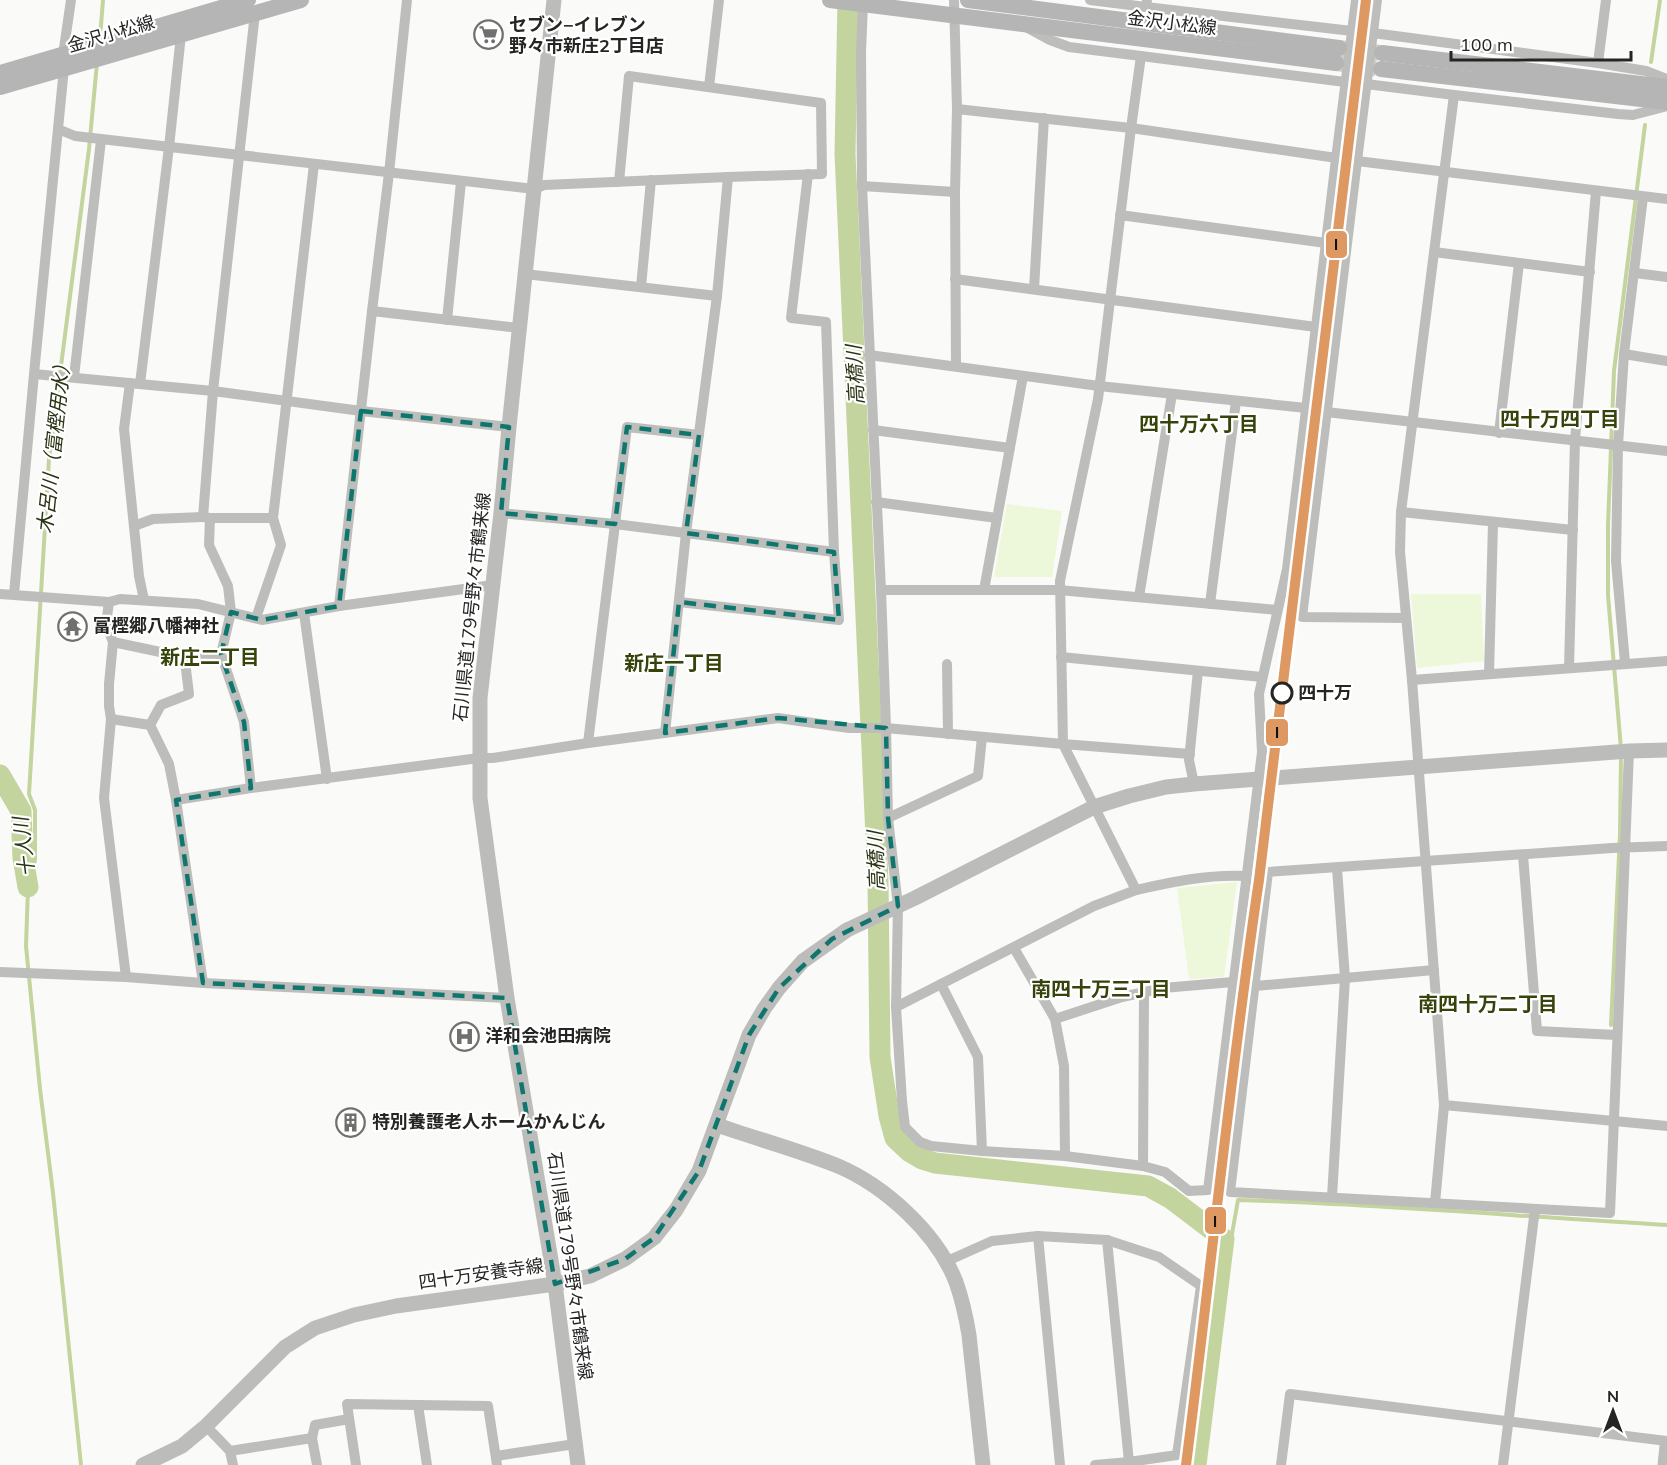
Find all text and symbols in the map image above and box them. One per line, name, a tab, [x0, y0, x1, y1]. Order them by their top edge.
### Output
street label: 金沢小松線	[1126, 6, 1218, 39]
street label: 金沢小松線	[64, 10, 157, 57]
place label: セブン−イレブン 野々市新庄2丁目店	[509, 13, 664, 57]
supermarket icon: セブン−イレブン 野々市新庄2丁目店	[472, 19, 504, 51]
scale bar	[1451, 24, 1631, 62]
text: 100 m	[1460, 33, 1513, 56]
line badge: I	[1325, 230, 1348, 259]
text: I	[1334, 234, 1338, 254]
water label: 高橋川	[840, 342, 869, 406]
water label: 木呂川（富樫用水）	[32, 353, 75, 535]
district label: 四十万四丁目	[1500, 406, 1620, 431]
district label: 四十万六丁目	[1139, 411, 1259, 436]
street label: 石川県道179号野々市鶴来線	[448, 491, 495, 723]
temple icon: 富樫郷八幡神社	[56, 610, 88, 642]
place label: 富樫郷八幡神社	[93, 614, 219, 637]
district label: 新庄二丁目	[160, 644, 260, 669]
district label: 新庄一丁目	[624, 650, 724, 675]
place label: 四十万	[1298, 681, 1352, 704]
marker: 四十万	[1271, 682, 1293, 704]
line badge: I	[1265, 718, 1289, 747]
text: I	[1275, 722, 1279, 742]
water label: 十人川	[7, 814, 40, 878]
water label: 高橋川	[862, 829, 889, 891]
district label: 南四十万三丁目	[1031, 976, 1171, 1001]
district label: 南四十万二丁目	[1418, 991, 1558, 1016]
hospital icon: 洋和会池田病院	[448, 1020, 480, 1052]
place label: 洋和会池田病院	[485, 1024, 611, 1047]
building icon: 特別養護老人ホームかんじん	[335, 1106, 367, 1138]
place label: 特別養護老人ホームかんじん	[372, 1110, 605, 1133]
street label: 石川県道179号野々市鶴来線	[543, 1150, 598, 1382]
line badge: I	[1204, 1206, 1227, 1235]
text: I	[1213, 1211, 1217, 1231]
street label: 四十万安養寺線	[417, 1253, 545, 1294]
north arrow	[1583, 1381, 1643, 1441]
text: N	[1607, 1386, 1619, 1406]

